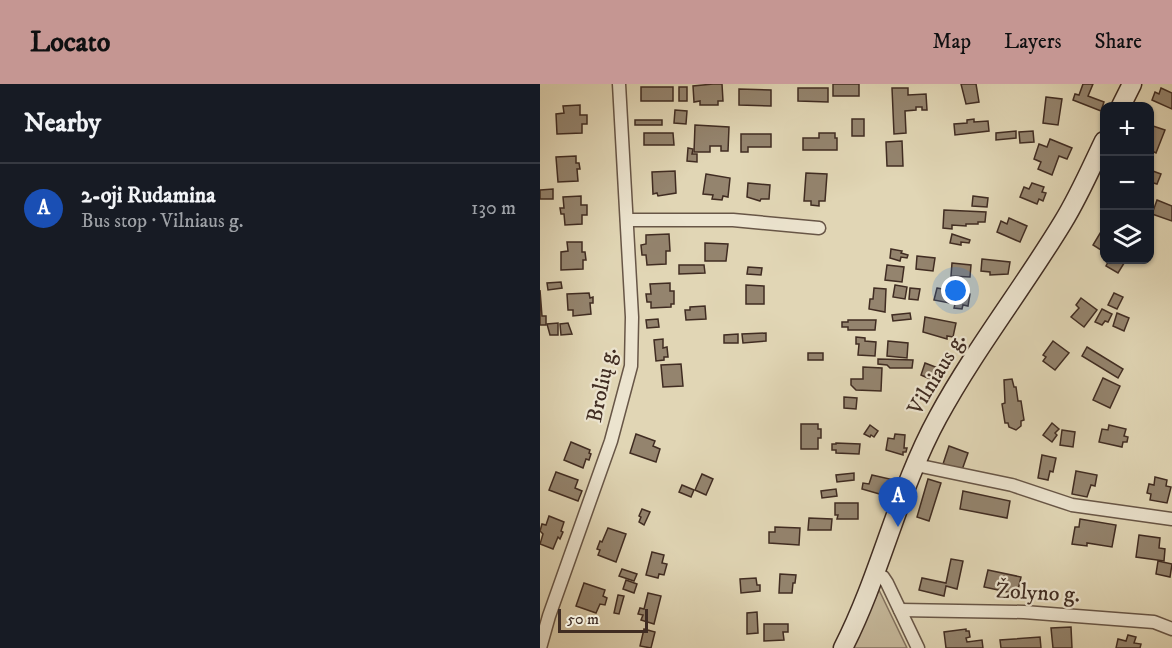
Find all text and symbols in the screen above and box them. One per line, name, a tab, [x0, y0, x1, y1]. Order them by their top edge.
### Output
text: Locato	[30, 25, 110, 60]
text: Map	[932, 29, 971, 55]
text: Layers	[1004, 29, 1062, 55]
text: Share	[1095, 29, 1142, 55]
map controls	[1100, 102, 1154, 264]
button: +	[1100, 102, 1154, 156]
text: Nearby	[24, 107, 101, 140]
button: −	[1100, 156, 1154, 210]
text: 2-oji Rudamina	[81, 182, 216, 209]
text: A	[37, 196, 50, 221]
text: 130 m	[471, 196, 516, 221]
text: Bus stop · Vilniaus g.	[81, 209, 243, 234]
button: layers	[1100, 210, 1154, 264]
your location	[941, 276, 970, 305]
street label: Vilniaus g.	[901, 328, 972, 421]
street label: Brolių g.	[581, 345, 623, 425]
pin: A	[878, 478, 918, 527]
street label: Žolyno g.	[995, 576, 1081, 609]
scale bar	[558, 606, 648, 634]
text: 50 m	[567, 609, 599, 629]

